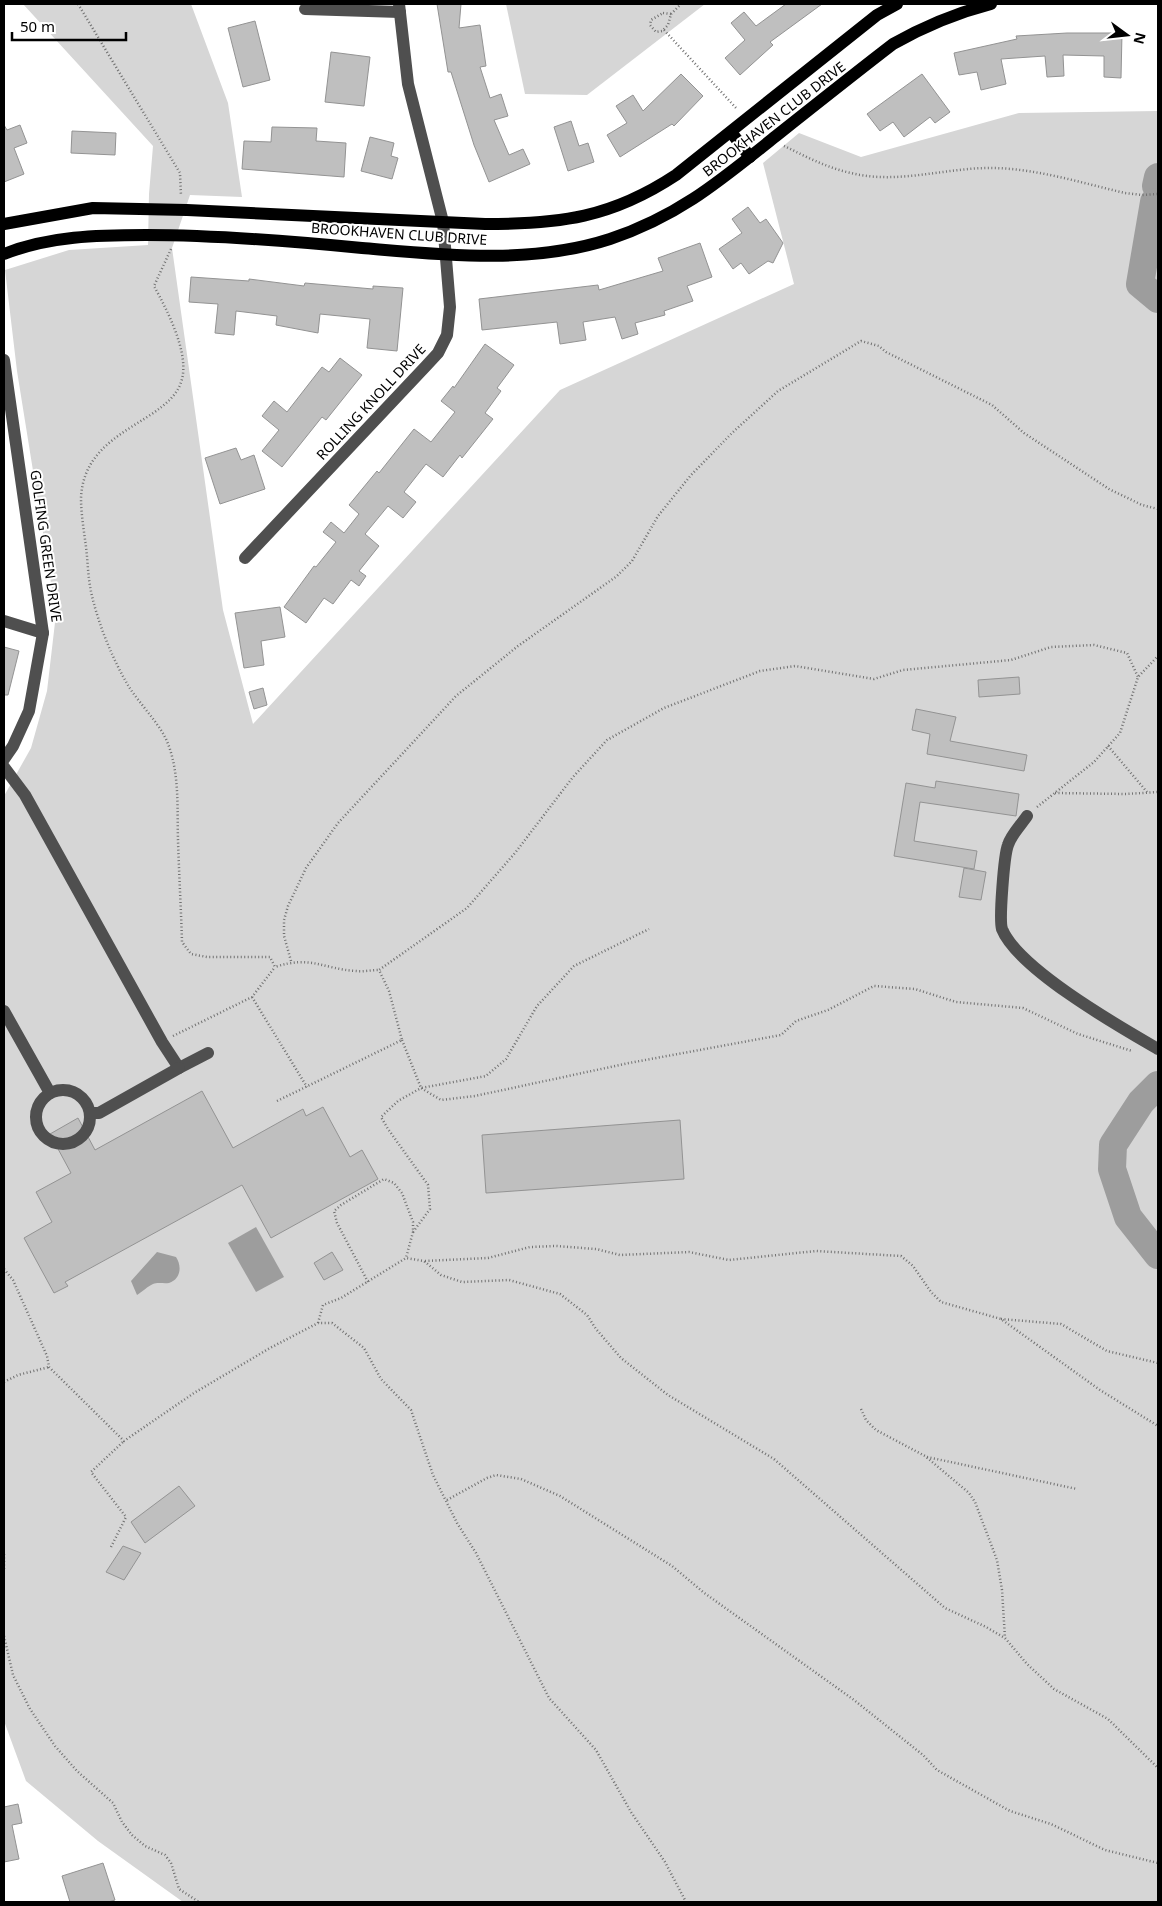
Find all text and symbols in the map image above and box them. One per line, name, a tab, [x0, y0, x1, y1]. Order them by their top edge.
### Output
scale bar	[12, 10, 126, 42]
north arrow	[1102, 10, 1152, 60]
text: 50 m	[20, 16, 55, 36]
text: N	[1129, 31, 1151, 46]
street label: BROOKHAVEN CLUB DRIVE	[698, 57, 849, 180]
street label: BROOKHAVEN CLUB DRIVE	[310, 218, 488, 249]
street label: ROLLING KNOLL DRIVE	[312, 340, 429, 464]
street label: GOLFING GREEN DRIVE	[26, 469, 67, 623]

